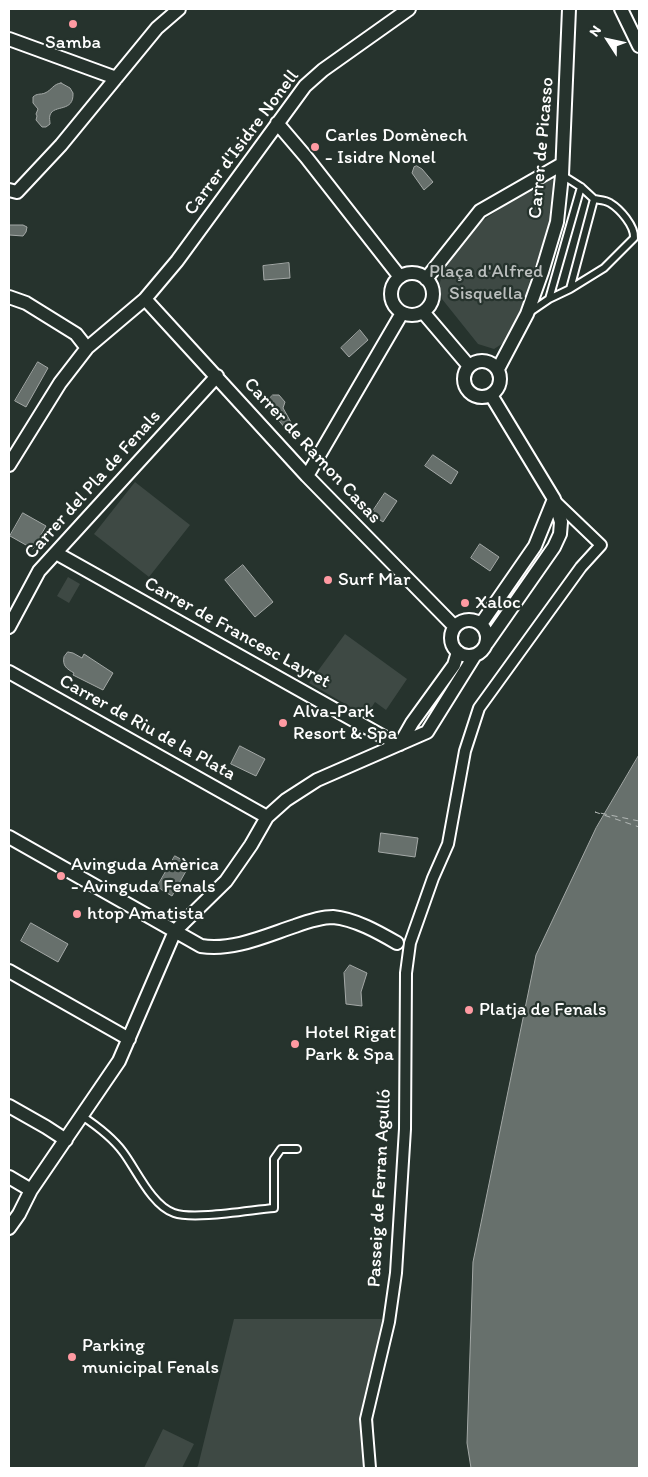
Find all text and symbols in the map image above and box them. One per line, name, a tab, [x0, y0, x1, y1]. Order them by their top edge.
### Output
north arrow	[583, 15, 633, 65]
marker: Samba	[67, 18, 79, 30]
text: N	[586, 22, 605, 40]
place label: Samba	[45, 32, 101, 54]
street label: Carrer d'Isidre Nonell	[180, 66, 304, 220]
street label: Carrer de Picasso	[524, 76, 560, 220]
place label: Carles Domènech - Isidre Nonel	[325, 125, 468, 169]
marker: Carles Domènech - Isidre Nonel	[309, 141, 321, 153]
park label: Plaça d'Alfred Sisquella	[429, 261, 543, 305]
street label: Carrer de Ramon Casas	[238, 373, 386, 529]
street label: Carrer del Pla de Fenals	[20, 406, 166, 564]
place label: Surf Mar	[338, 569, 411, 591]
street label: Carrer de Francesc Layret	[140, 572, 334, 694]
marker: Surf Mar	[322, 574, 334, 586]
place label: Xaloc	[475, 592, 521, 614]
marker: Xaloc	[459, 597, 471, 609]
street label: Carrer de Riu de la Plata	[55, 670, 239, 786]
place label: Alva-Park Resort & Spa	[293, 701, 397, 745]
marker: Alva-Park Resort & Spa	[277, 717, 289, 729]
place label: Avinguda Amèrica - Avinguda Fenals	[71, 854, 219, 898]
marker: Avinguda Amèrica - Avinguda Fenals	[55, 870, 67, 882]
place label: htop Amatista	[87, 903, 204, 925]
marker: htop Amatista	[71, 908, 83, 920]
place label: Platja de Fenals	[479, 999, 606, 1021]
marker: Platja de Fenals	[463, 1004, 475, 1016]
place label: Hotel Rigat Park & Spa	[305, 1022, 396, 1066]
marker: Hotel Rigat Park & Spa	[289, 1038, 301, 1050]
street label: Passeig de Ferran Agulló	[363, 1088, 397, 1288]
place label: Parking municipal Fenals	[82, 1335, 219, 1379]
marker: Parking municipal Fenals	[66, 1351, 78, 1363]

